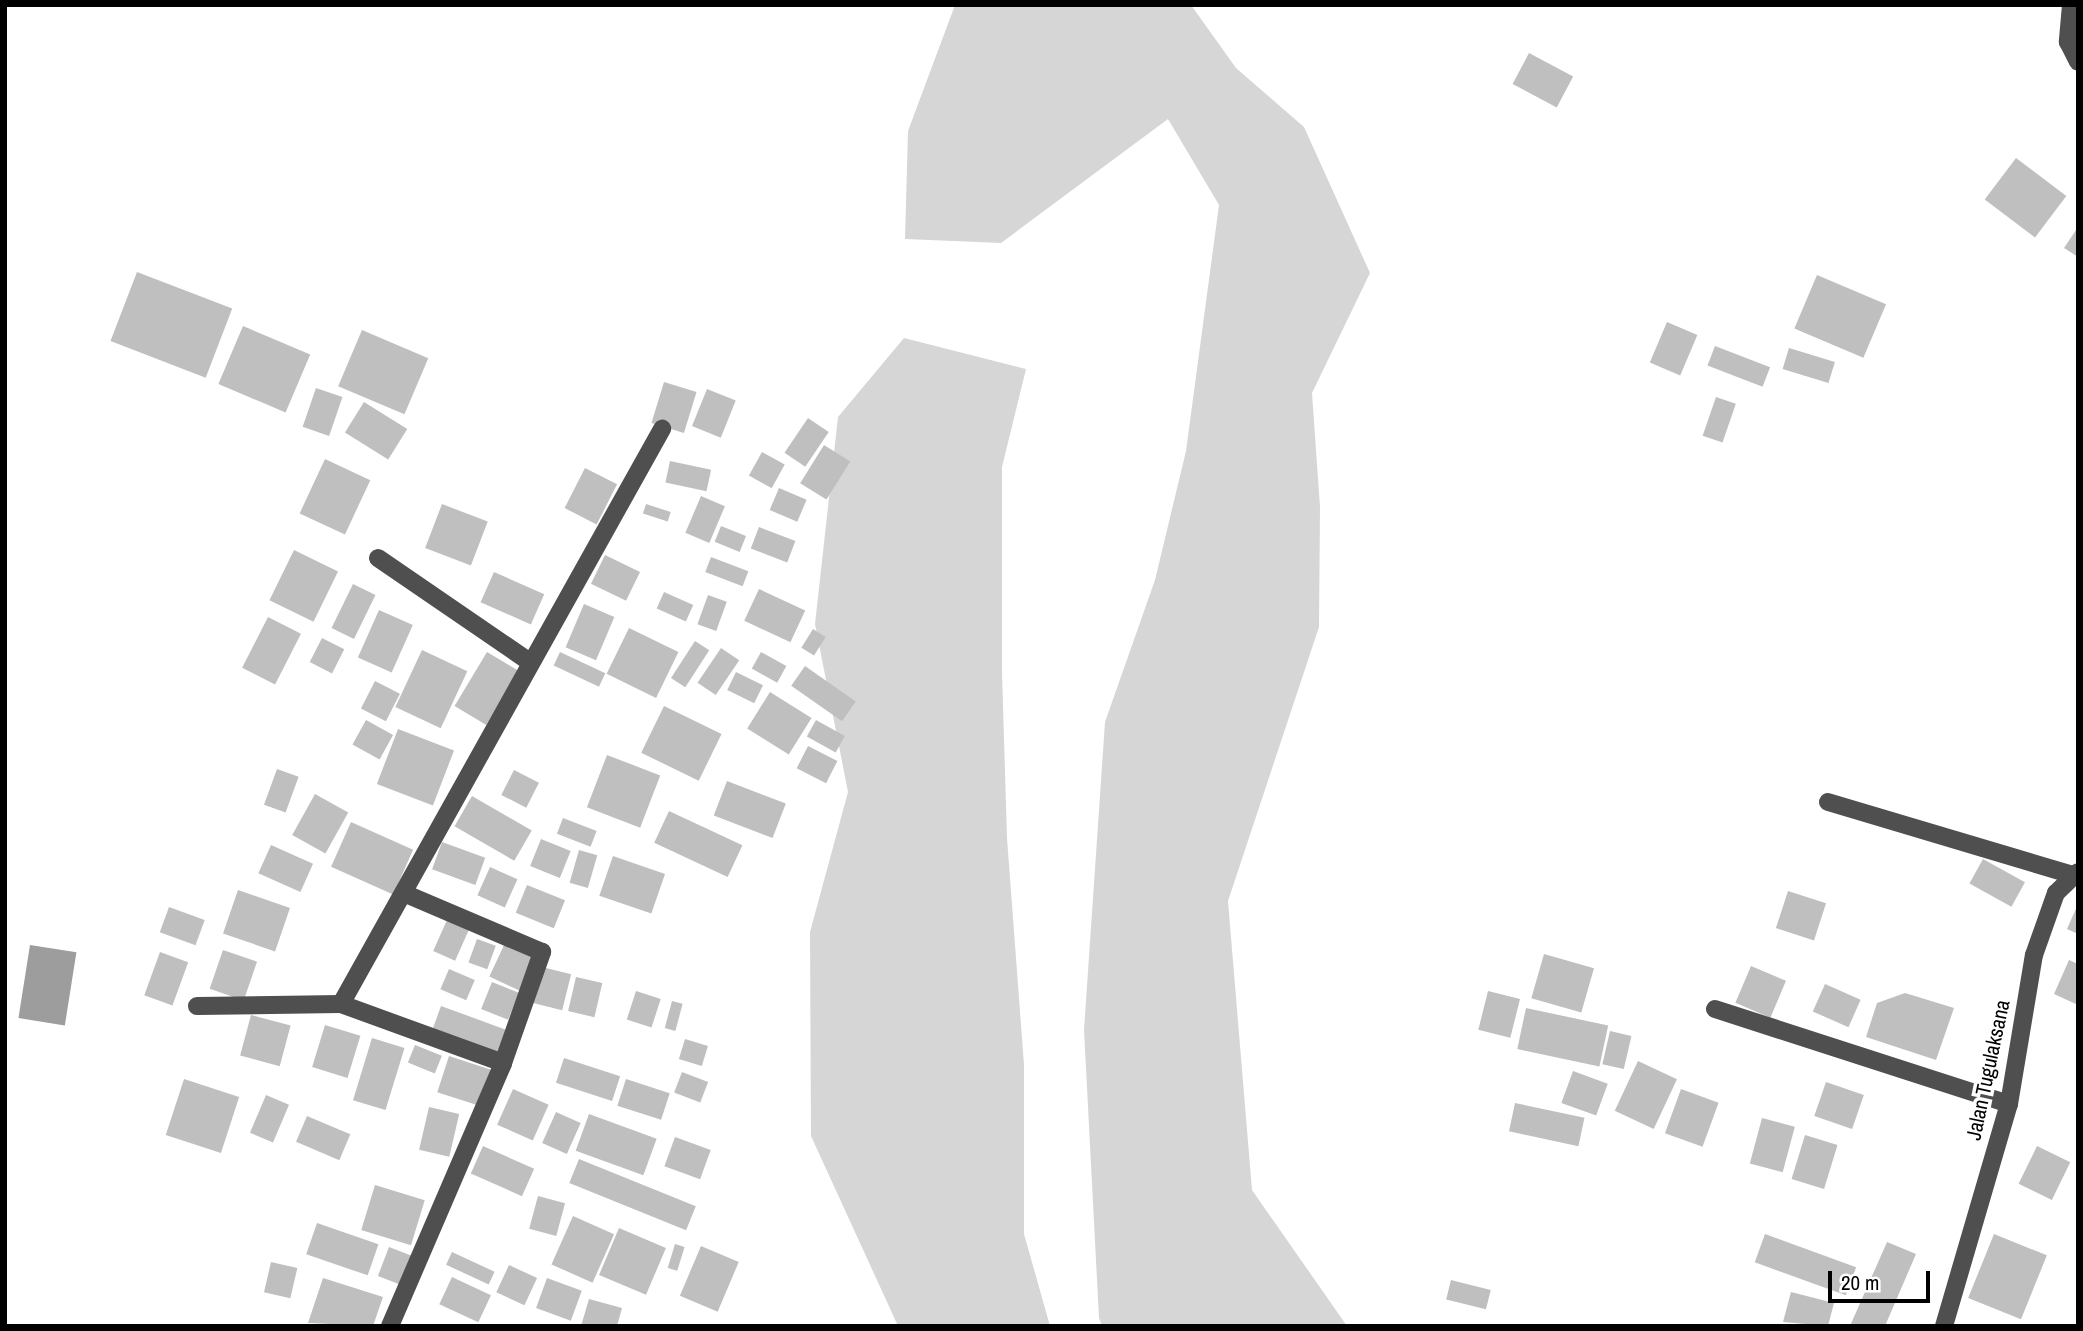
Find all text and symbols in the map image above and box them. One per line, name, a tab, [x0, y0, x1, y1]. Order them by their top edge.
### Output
street label: Jalan Tugulaksana	[1961, 997, 2015, 1143]
scale bar	[1831, 1258, 1932, 1302]
text: 20 m	[1841, 1268, 1879, 1297]

